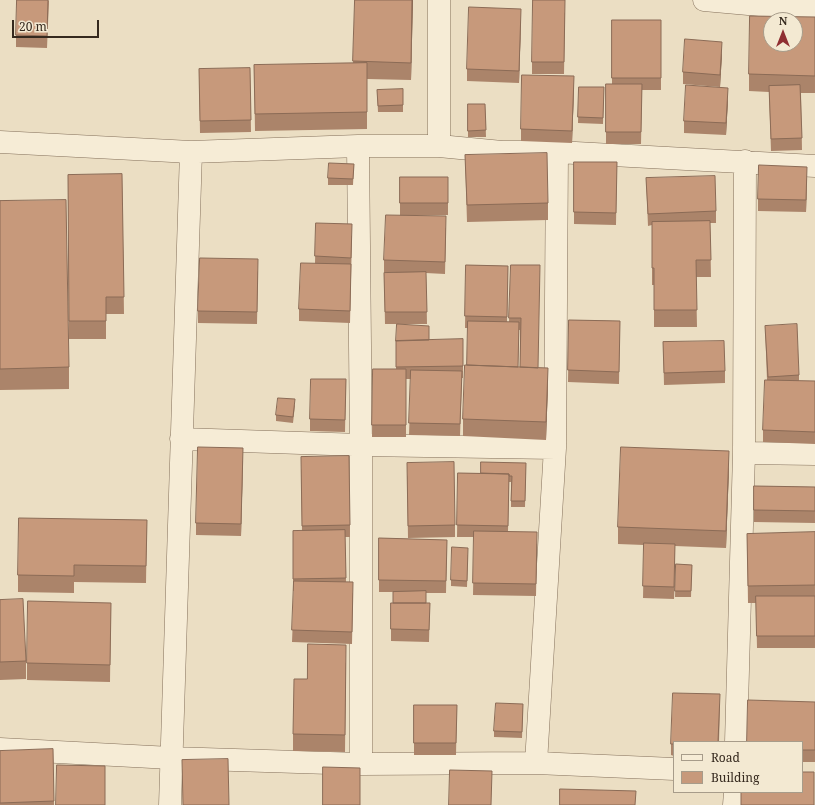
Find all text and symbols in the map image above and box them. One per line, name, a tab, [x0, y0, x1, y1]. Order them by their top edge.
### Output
scale bar	[14, 12, 101, 38]
north arrow	[763, 12, 803, 52]
text: N	[779, 13, 787, 28]
text: 20 m	[19, 18, 47, 35]
legend	[673, 741, 803, 793]
text: Road	[711, 749, 740, 766]
text: Building	[711, 769, 759, 786]

